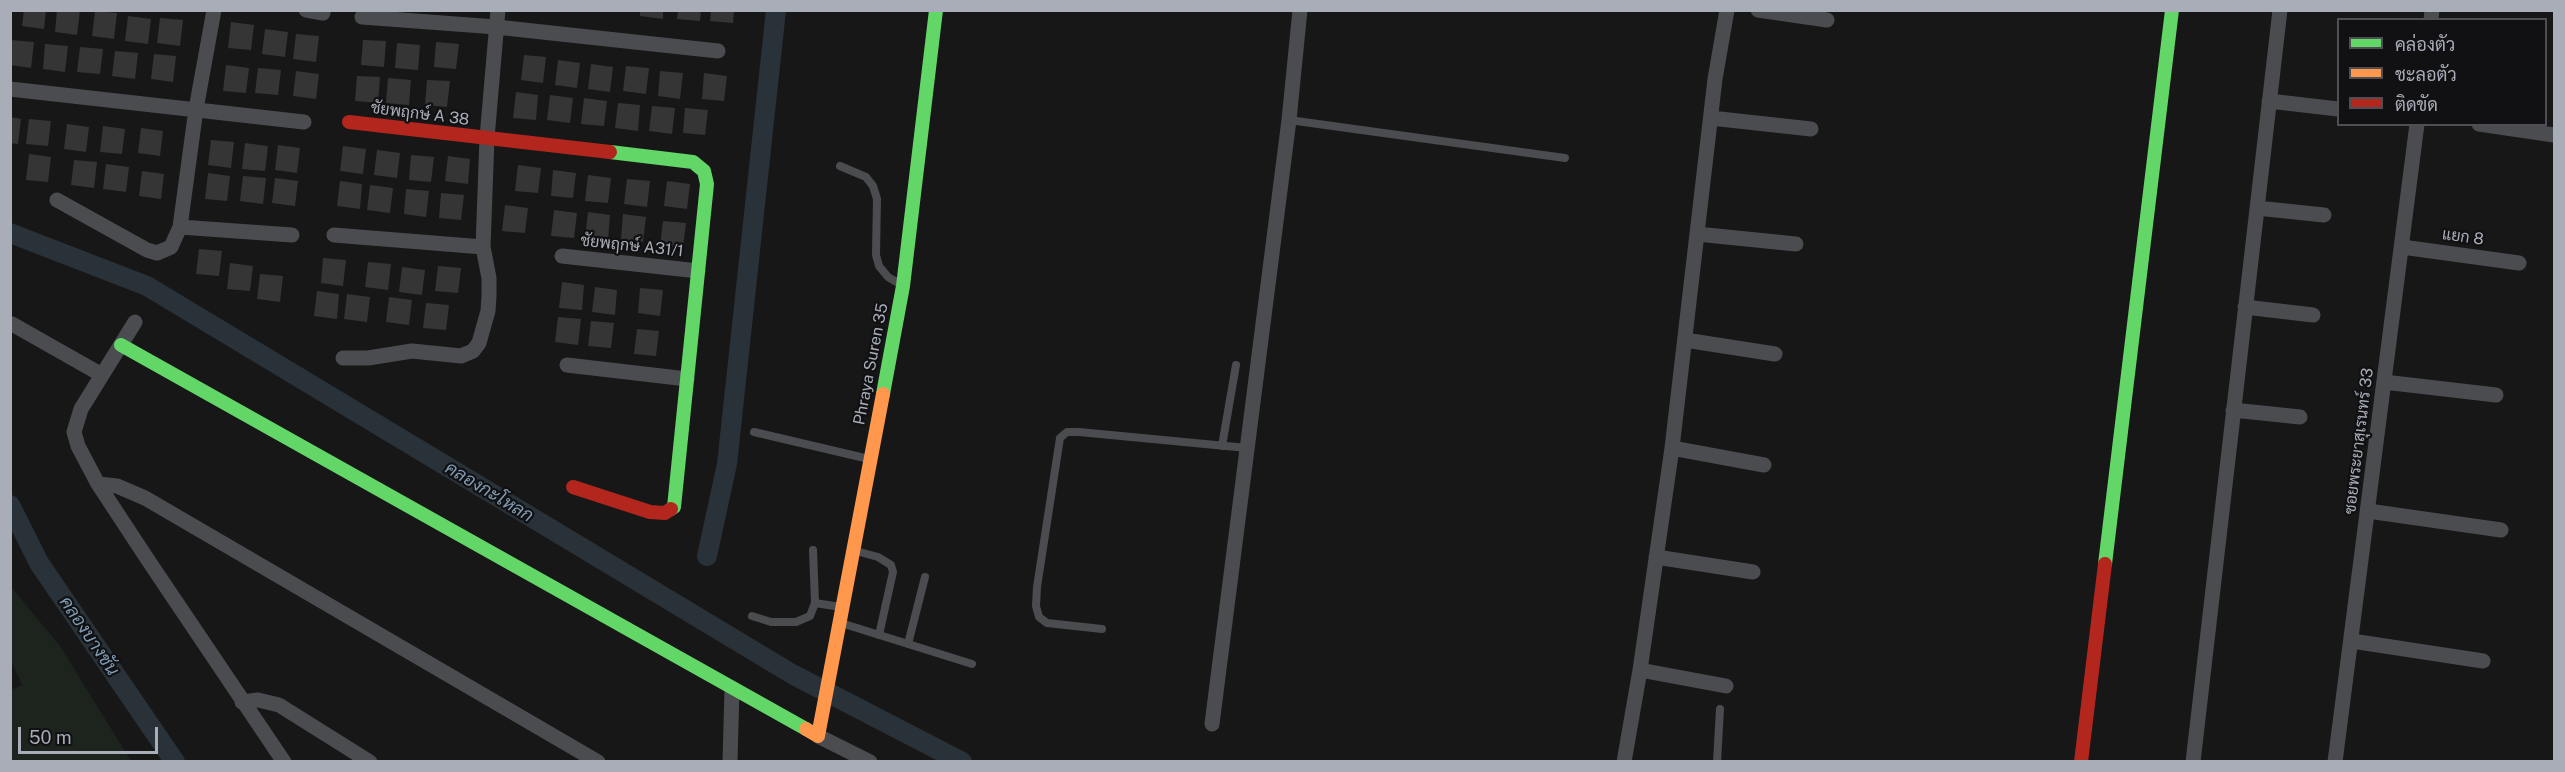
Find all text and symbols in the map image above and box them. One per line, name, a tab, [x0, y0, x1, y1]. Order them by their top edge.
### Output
legend	[2337, 18, 2547, 126]
text: คล่องตัว	[2395, 34, 2455, 55]
text: ชะลอตัว	[2395, 64, 2457, 85]
text: ติดขัด	[2395, 94, 2438, 115]
street label: ชัยพฤกษ์ A 38	[370, 98, 470, 130]
street label: แยก 8	[2441, 225, 2485, 249]
street label: ชัยพฤกษ์ A31/1	[579, 231, 685, 261]
street label: Phraya Suren 35	[850, 301, 892, 427]
street label: ซอยพระยาสุเรนทร์ 33	[2340, 367, 2378, 515]
water label: คลองกะโหลก	[441, 457, 537, 527]
water label: คลองบางชัน	[55, 592, 123, 680]
scale bar	[21, 715, 160, 753]
text: 50 m	[29, 727, 72, 748]

